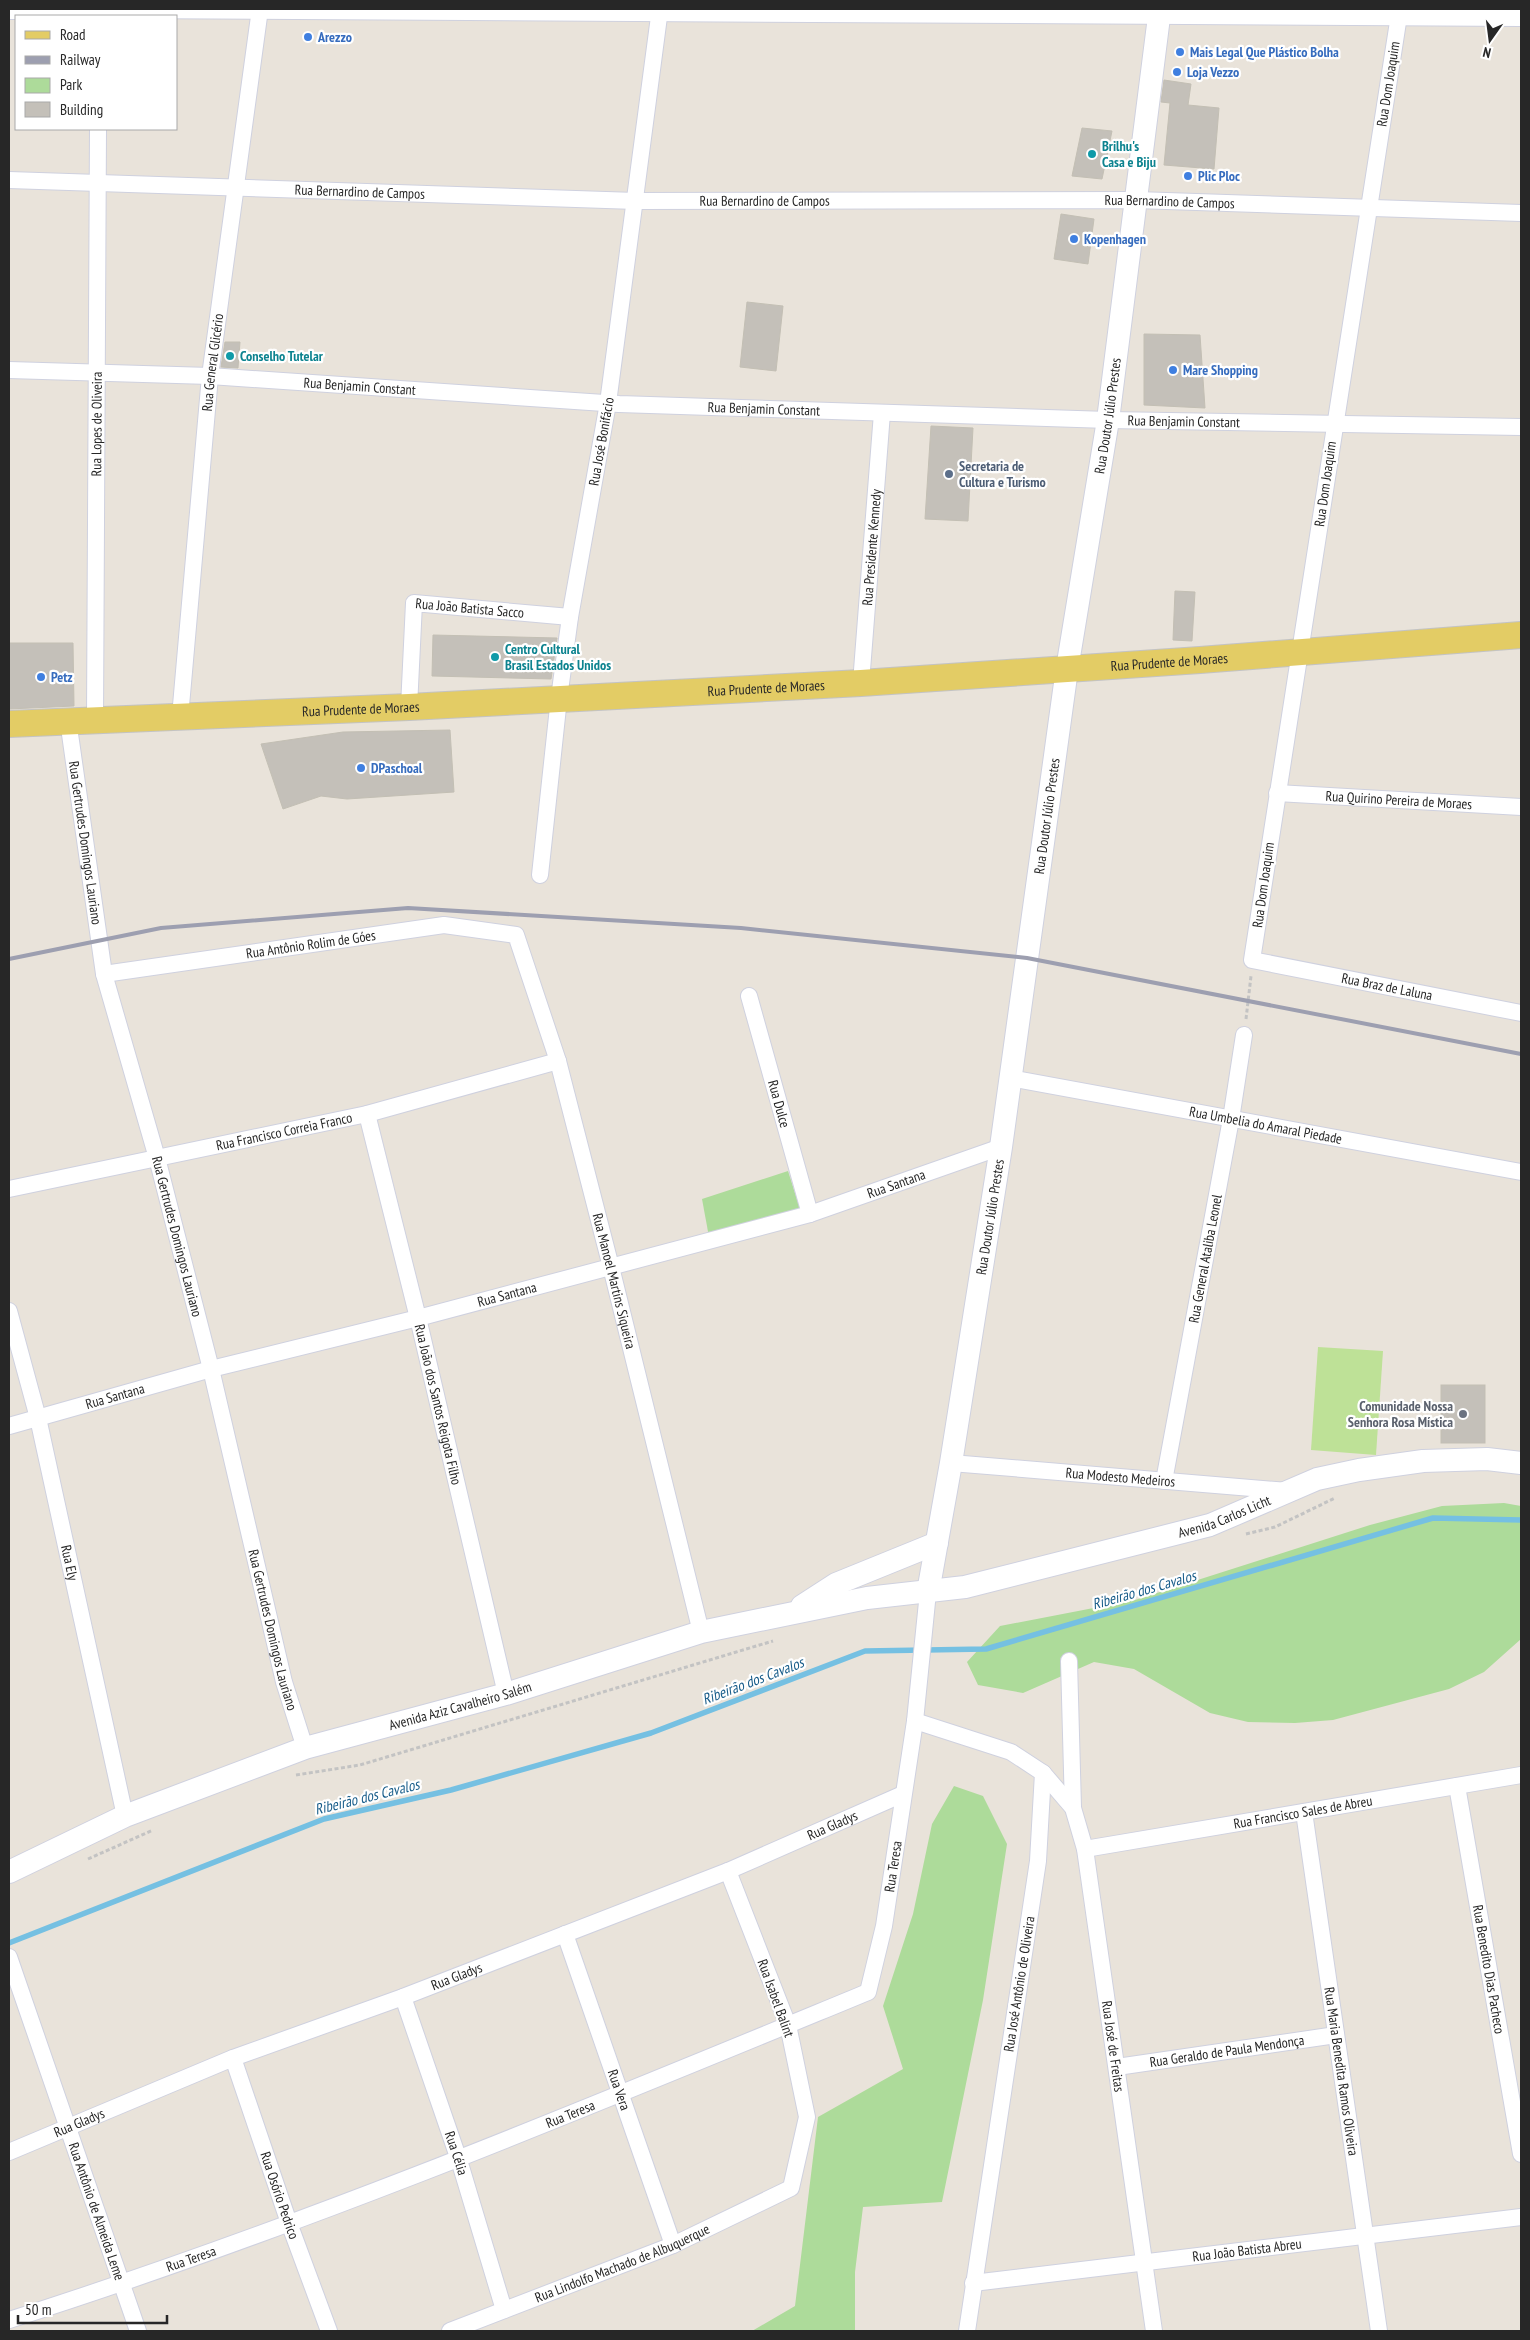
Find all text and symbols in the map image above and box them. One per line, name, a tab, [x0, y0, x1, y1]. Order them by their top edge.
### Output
legend	[15, 15, 178, 130]
north arrow	[1465, 15, 1515, 65]
text: Road	[60, 25, 86, 44]
place label: Arezzo	[317, 28, 352, 46]
marker: Arezzo	[302, 31, 314, 43]
street label: Rua Dom Joaquim	[1372, 40, 1404, 128]
place label: Mais Legal Que Plástico Bolha	[1190, 43, 1339, 61]
text: N	[1481, 43, 1493, 62]
marker: Mais Legal Que Plástico Bolha	[1174, 46, 1186, 58]
text: Railway	[60, 50, 101, 69]
place label: Loja Vezzo	[1187, 63, 1239, 81]
marker: Loja Vezzo	[1171, 66, 1183, 78]
text: Park	[60, 75, 82, 94]
text: Building	[60, 100, 103, 119]
place label: Brilhu's Casa e Biju	[1102, 137, 1156, 171]
marker: Brilhu's Casa e Biju	[1086, 148, 1098, 160]
place label: Plic Ploc	[1198, 167, 1240, 185]
marker: Plic Ploc	[1182, 170, 1194, 182]
street label: Rua Bernardino de Campos	[294, 181, 425, 203]
street label: Rua Bernardino de Campos	[1105, 191, 1235, 212]
street label: Rua Bernardino de Campos	[700, 192, 830, 210]
place label: Kopenhagen	[1084, 230, 1146, 248]
marker: Kopenhagen	[1068, 233, 1080, 245]
street label: Rua General Glicério	[198, 312, 227, 412]
place label: Conselho Tutelar	[240, 347, 324, 365]
marker: Conselho Tutelar	[224, 350, 236, 362]
street label: Rua Doutor Júlio Prestes	[1090, 357, 1125, 475]
place label: Mare Shopping	[1183, 361, 1258, 379]
marker: Mare Shopping	[1167, 364, 1179, 376]
street label: Rua Lopes de Oliveira	[87, 372, 106, 476]
street label: Rua Benjamin Constant	[303, 373, 416, 399]
street label: Rua José Bonifácio	[584, 396, 618, 487]
street label: Rua Benjamin Constant	[707, 398, 820, 420]
street label: Rua Benjamin Constant	[1127, 411, 1240, 431]
street label: Rua Dom Joaquim	[1310, 440, 1340, 528]
place label: Secretaria de Cultura e Turismo	[959, 457, 1046, 491]
marker: Secretaria de Cultura e Turismo	[943, 468, 955, 480]
street label: Rua Presidente Kennedy	[858, 488, 885, 606]
street label: Rua João Batista Sacco	[415, 594, 525, 622]
place label: Centro Cultural Brasil Estados Unidos	[505, 640, 611, 674]
street label: Rua Prudente de Moraes	[1110, 649, 1229, 675]
marker: Centro Cultural Brasil Estados Unidos	[489, 651, 501, 663]
place label: Petz	[51, 668, 73, 686]
marker: Petz	[35, 671, 47, 683]
street label: Rua Prudente de Moraes	[707, 676, 826, 700]
street label: Rua Prudente de Moraes	[302, 697, 420, 721]
street label: Rua Doutor Júlio Prestes	[1030, 757, 1064, 875]
place label: DPaschoal	[371, 759, 423, 777]
street label: Rua Gertrudes Domingos Lauriano	[65, 760, 106, 926]
marker: DPaschoal	[355, 762, 367, 774]
street label: Rua Quirino Pereira de Moraes	[1325, 787, 1473, 813]
street label: Rua Dom Joaquim	[1248, 841, 1278, 929]
street label: Rua Antônio Rolim de Góes	[245, 926, 377, 962]
street label: Rua Braz de Laluna	[1340, 969, 1434, 1004]
street label: Rua Dulce	[764, 1078, 794, 1130]
street label: Rua Umbelia do Amaral Piedade	[1188, 1102, 1344, 1148]
street label: Rua Francisco Correia Franco	[214, 1108, 354, 1154]
street label: Rua Gertrudes Domingos Lauriano	[148, 1154, 206, 1319]
street label: Rua Doutor Júlio Prestes	[972, 1158, 1008, 1276]
street label: Rua Santana	[865, 1165, 928, 1202]
street label: Rua General Ataliba Leonel	[1184, 1192, 1226, 1325]
street label: Rua Manoel Martins Siqueira	[589, 1211, 640, 1351]
street label: Rua Santana	[475, 1278, 538, 1311]
street label: Rua João dos Santos Reigota Filho	[411, 1322, 466, 1487]
street label: Rua Santana	[83, 1379, 146, 1413]
place label: Comunidade Nossa Senhora Rosa Mística	[1348, 1397, 1453, 1431]
marker: Comunidade Nossa Senhora Rosa Mística	[1457, 1408, 1469, 1420]
street label: Rua Modesto Medeiros	[1065, 1464, 1176, 1491]
street label: Avenida Carlos Licht	[1176, 1491, 1274, 1542]
street label: Rua Ely	[57, 1543, 82, 1583]
street label: Rua Gertrudes Domingos Lauriano	[244, 1548, 301, 1713]
water label: Ribeirão dos Cavalos	[1090, 1565, 1200, 1613]
water label: Ribeirão dos Cavalos	[699, 1652, 808, 1709]
street label: Avenida Aziz Cavalheiro Salém	[387, 1678, 534, 1734]
water label: Ribeirão dos Cavalos	[313, 1774, 423, 1819]
street label: Rua Francisco Sales de Abreu	[1232, 1791, 1374, 1833]
street label: Rua Gladys	[804, 1806, 860, 1844]
street label: Rua Teresa	[880, 1839, 906, 1893]
street label: Rua Benedito Dias Pacheco	[1469, 1903, 1509, 2035]
street label: Rua José Antônio de Oliveira	[999, 1915, 1039, 2053]
street label: Rua Isabel Balint	[754, 1957, 798, 2040]
street label: Rua Gladys	[429, 1958, 485, 1994]
street label: Rua Maria Benedita Ramos Oliveira	[1320, 1986, 1363, 2157]
street label: Rua José de Freitas	[1098, 1999, 1129, 2093]
street label: Rua Geraldo de Paula Mendonça	[1148, 2031, 1305, 2071]
street label: Rua Vera	[604, 2067, 635, 2113]
street label: Rua Teresa	[543, 2096, 598, 2132]
street label: Rua Gladys	[51, 2104, 107, 2141]
street label: Rua Célia	[441, 2129, 472, 2177]
street label: Rua Antônio de Almeida Leme	[65, 2140, 129, 2283]
street label: Rua Osório Pedrico	[256, 2149, 303, 2242]
street label: Rua Lindolfo Machado de Albuquerque	[532, 2220, 713, 2306]
street label: Rua João Batista Abreu	[1191, 2234, 1303, 2265]
street label: Rua Teresa	[164, 2242, 218, 2276]
scale bar	[18, 2292, 166, 2324]
text: 50 m	[25, 2300, 51, 2319]

